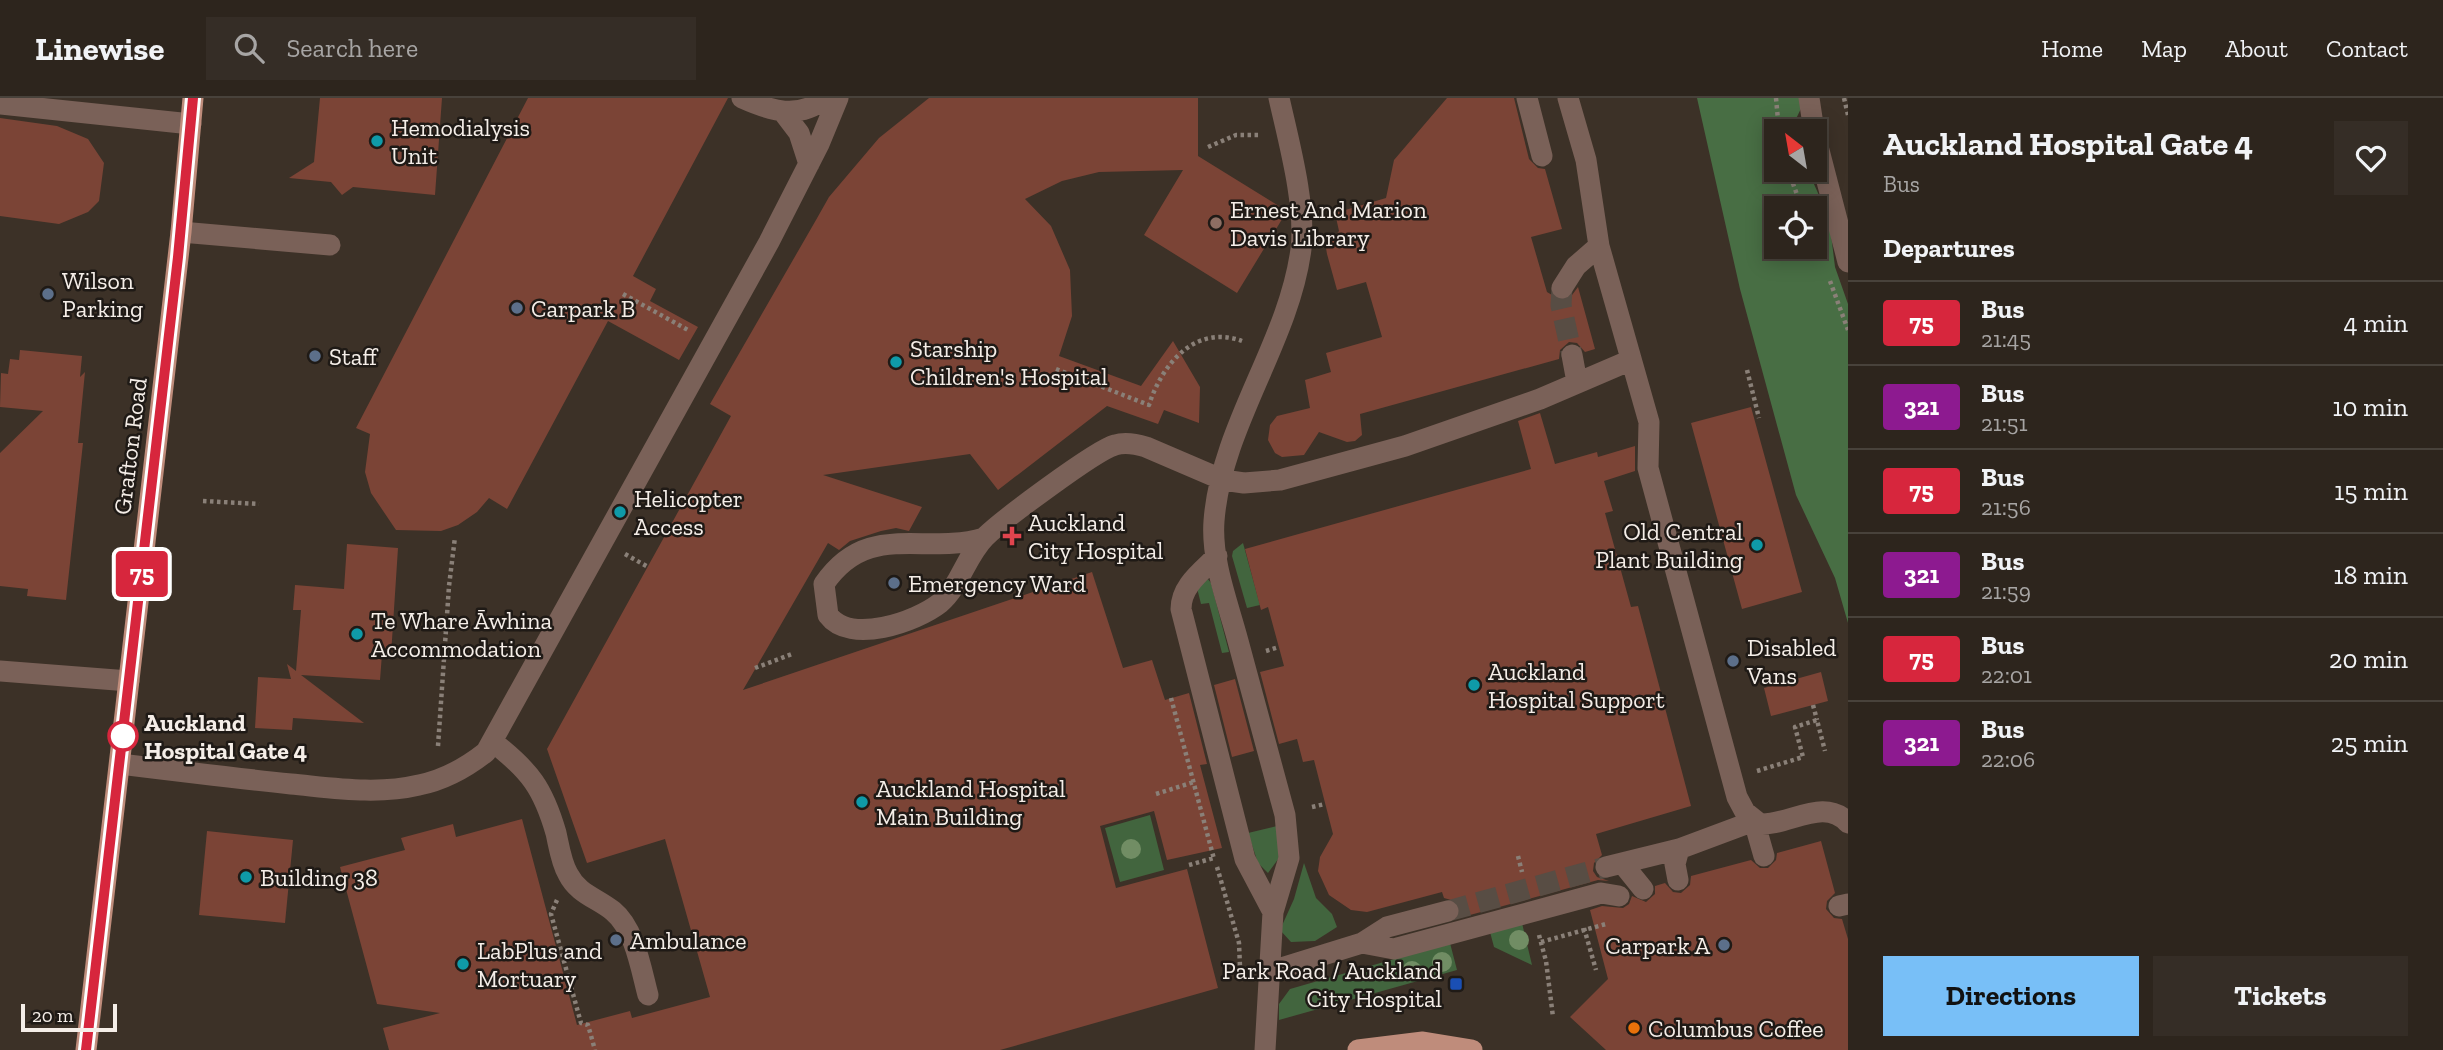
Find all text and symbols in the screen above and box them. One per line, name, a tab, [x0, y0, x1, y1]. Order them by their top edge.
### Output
search box	[206, 17, 696, 80]
text: Linewise	[35, 29, 164, 68]
icon: search	[230, 29, 268, 67]
text: Search here	[286, 32, 418, 64]
text: Home	[2041, 34, 2103, 63]
text: Map	[2141, 34, 2187, 63]
text: About	[2225, 34, 2288, 63]
text: Contact	[2326, 34, 2408, 63]
place label: Hemodialysis Unit	[391, 113, 530, 170]
north arrow	[1764, 119, 1827, 182]
map controls	[1764, 119, 1827, 259]
button: heart	[2334, 121, 2408, 195]
text: Auckland Hospital Gate 4	[1883, 124, 2253, 163]
marker: Hemodialysis Unit	[369, 133, 385, 149]
text: Bus	[1883, 170, 1920, 198]
place label: Ernest And Marion Davis Library	[1230, 195, 1427, 252]
button: locate	[1764, 196, 1827, 259]
marker: Ernest And Marion Davis Library	[1208, 215, 1224, 231]
text: Departures	[1883, 232, 2015, 264]
place label: Wilson Parking	[62, 266, 143, 323]
marker: Wilson Parking	[40, 286, 56, 302]
text: Bus	[1981, 293, 2024, 325]
place label: Carpark B	[531, 294, 635, 323]
marker: Carpark B	[509, 300, 525, 316]
text: 4 min	[2343, 307, 2408, 339]
text: 75	[1909, 308, 1934, 337]
text: 21:45	[1981, 325, 2031, 353]
place label: Starship Children's Hospital	[910, 334, 1108, 391]
place label: Staff	[329, 342, 379, 371]
marker: Staff	[307, 348, 323, 364]
marker: Starship Children's Hospital	[888, 354, 904, 370]
street label: Grafton Road	[107, 376, 153, 516]
text: Bus	[1981, 377, 2024, 409]
text: 10 min	[2332, 391, 2408, 423]
text: 321	[1904, 392, 1939, 421]
text: 21:51	[1981, 409, 2027, 437]
text: Bus	[1981, 461, 2024, 493]
text: 15 min	[2334, 475, 2408, 507]
text: 75	[1909, 476, 1934, 505]
place label: Helicopter Access	[634, 484, 743, 541]
text: 21:56	[1981, 493, 2031, 521]
marker: Helicopter Access	[612, 504, 628, 520]
place label: Auckland City Hospital	[1028, 508, 1163, 565]
place label: Old Central Plant Building	[1595, 517, 1743, 574]
marker: Auckland City Hospital	[1002, 526, 1022, 546]
marker: Old Central Plant Building	[1749, 537, 1765, 553]
text: Bus	[1981, 545, 2024, 577]
line badge: 75	[110, 551, 174, 597]
text: 75	[130, 559, 154, 588]
text: 18 min	[2333, 559, 2408, 591]
text: 321	[1904, 560, 1939, 589]
place label: Emergency Ward	[908, 569, 1086, 598]
marker: Emergency Ward	[886, 575, 902, 591]
text: 21:59	[1981, 577, 2031, 605]
place label: Te Whare Āwhina Accommodation	[371, 606, 552, 663]
marker: Te Whare Āwhina Accommodation	[349, 626, 365, 642]
text: Bus	[1981, 629, 2024, 661]
place label: Disabled Vans	[1746, 633, 1836, 690]
text: 20 min	[2329, 643, 2408, 675]
text: 75	[1909, 644, 1934, 673]
marker: Disabled Vans	[1725, 653, 1741, 669]
place label: Auckland Hospital Support	[1488, 657, 1665, 714]
text: 22:01	[1981, 661, 2032, 689]
marker: Auckland Hospital Support	[1466, 677, 1482, 693]
place label: Auckland Hospital Gate 4	[144, 708, 307, 765]
text: Bus	[1981, 713, 2024, 745]
marker: Auckland Hospital Gate 4	[108, 721, 138, 751]
text: 25 min	[2331, 727, 2408, 759]
text: 321	[1904, 728, 1939, 757]
text: 22:06	[1981, 745, 2035, 773]
place label: Auckland Hospital Main Building	[876, 774, 1066, 831]
marker: Auckland Hospital Main Building	[854, 794, 870, 810]
place label: Building 38	[260, 863, 378, 892]
marker: Building 38	[238, 869, 254, 885]
place label: Ambulance	[630, 926, 747, 955]
place label: Carpark A	[1605, 931, 1710, 960]
marker: Ambulance	[608, 932, 624, 948]
place label: LabPlus and Mortuary	[477, 936, 602, 993]
marker: Carpark A	[1716, 937, 1732, 953]
marker: LabPlus and Mortuary	[455, 956, 471, 972]
place label: Park Road / Auckland City Hospital	[1222, 956, 1442, 1013]
button: Directions	[1883, 956, 2139, 1036]
button: Tickets	[2153, 956, 2408, 1036]
marker: Park Road / Auckland City Hospital	[1448, 976, 1464, 992]
scale bar	[21, 1001, 117, 1033]
text: 20 m	[32, 1004, 73, 1027]
place label: Columbus Coffee	[1648, 1014, 1824, 1043]
marker: Columbus Coffee	[1626, 1020, 1642, 1036]

